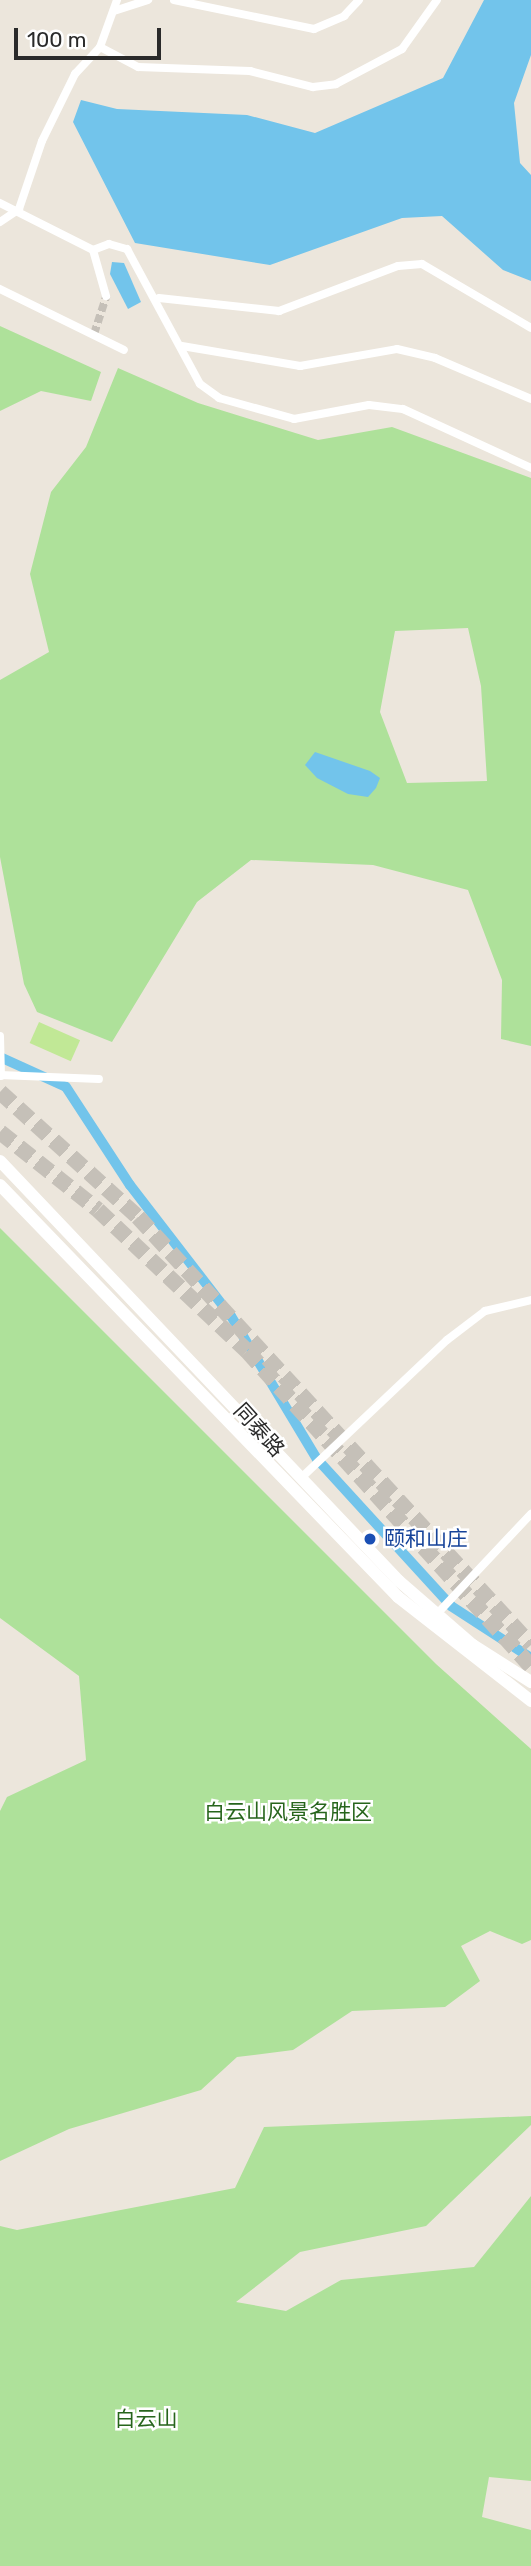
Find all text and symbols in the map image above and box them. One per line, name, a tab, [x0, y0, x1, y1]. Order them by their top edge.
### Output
scale bar	[18, 14, 164, 58]
text: 100 m	[27, 27, 86, 52]
street label: 同泰路	[229, 1398, 289, 1462]
place label: 颐和山庄	[384, 1526, 468, 1552]
marker: 颐和山庄	[362, 1531, 378, 1547]
park label: 白云山风景名胜区	[204, 1799, 372, 1825]
park label: 白云山	[115, 2406, 177, 2432]

